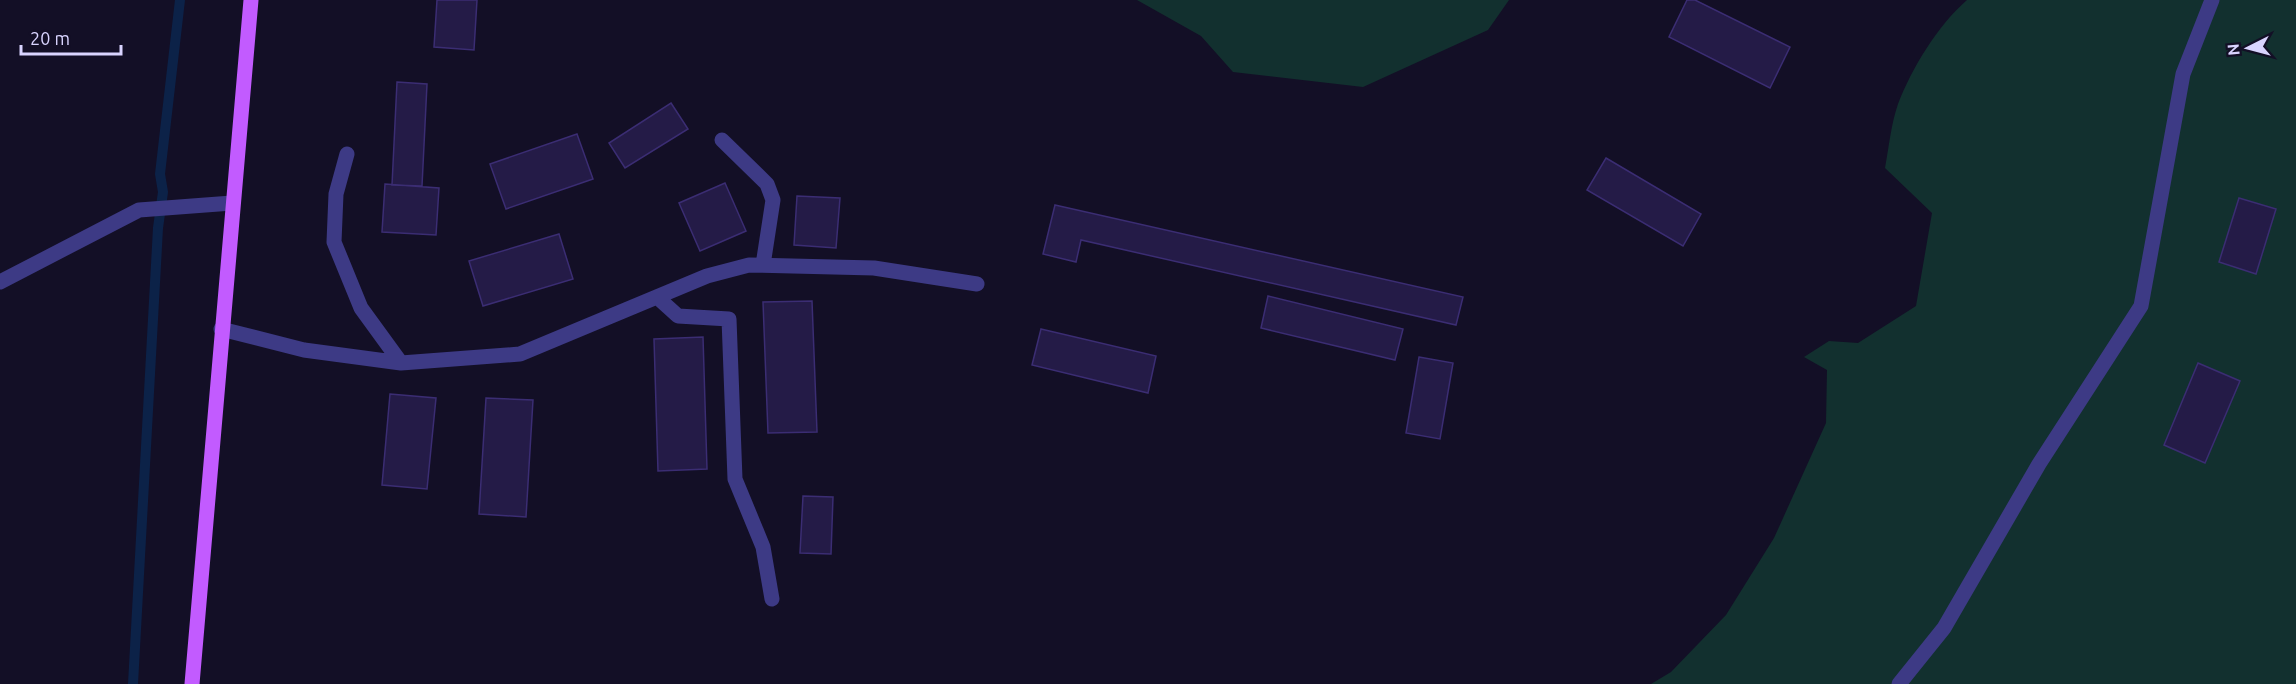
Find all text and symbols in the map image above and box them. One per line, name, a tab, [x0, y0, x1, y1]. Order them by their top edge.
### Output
scale bar	[21, 18, 122, 56]
north arrow	[2218, 18, 2278, 78]
text: 20 m	[30, 28, 70, 48]
text: N	[2224, 43, 2243, 56]

